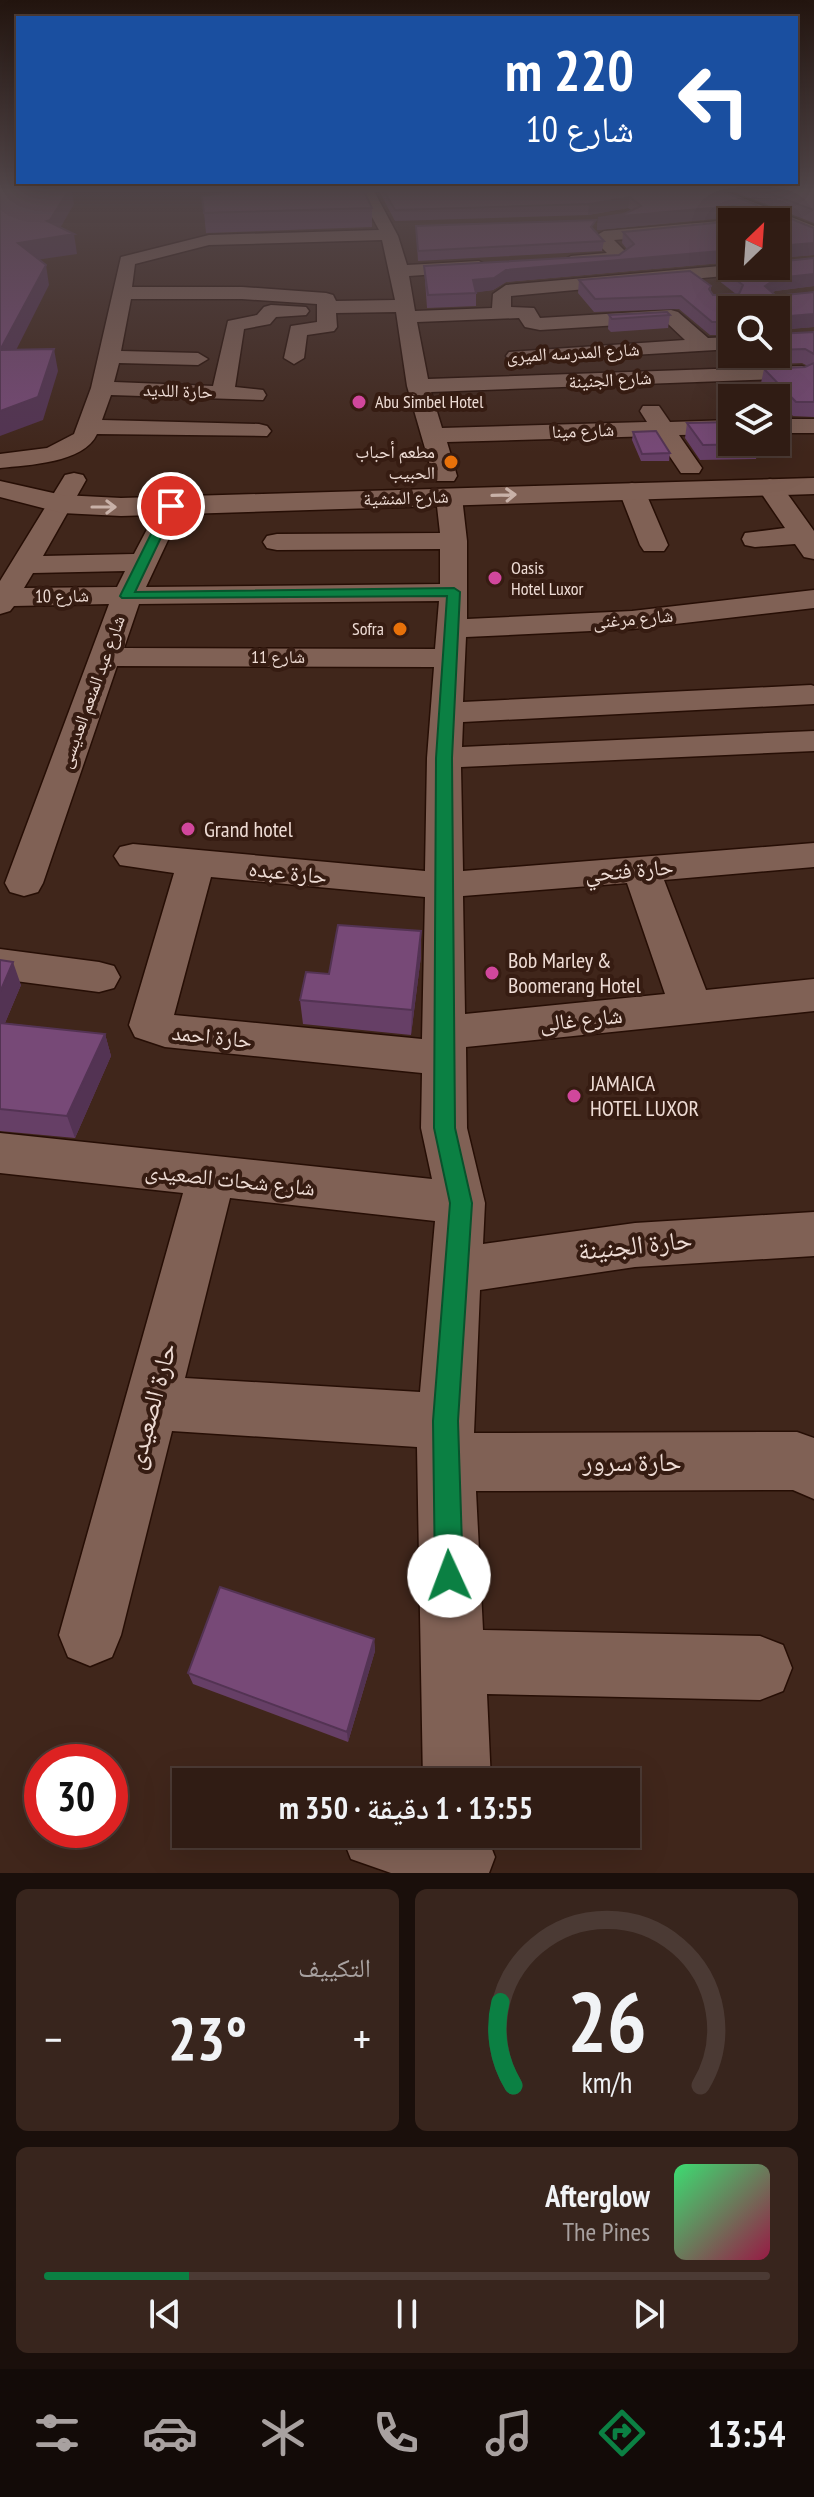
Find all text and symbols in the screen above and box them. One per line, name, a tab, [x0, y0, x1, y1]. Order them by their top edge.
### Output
text: 220 m	[505, 34, 634, 106]
icon: left	[662, 48, 766, 152]
text: شارع 10	[526, 105, 634, 152]
north arrow	[718, 208, 790, 280]
map controls	[718, 208, 790, 456]
button: search	[718, 296, 790, 368]
street label: شارع المدرسه الميرى	[506, 338, 640, 367]
street label: شارع الجنينة	[568, 366, 652, 393]
street label: حارة اللديد	[143, 378, 213, 403]
button: layers	[718, 384, 790, 456]
place label: Abu Simbel Hotel	[375, 390, 484, 413]
marker: Abu Simbel Hotel	[350, 393, 368, 411]
street label: شارع مينا	[551, 418, 615, 443]
place label: مطعم أحباب الحبيب	[355, 440, 435, 484]
marker: مطعم أحباب الحبيب	[442, 453, 460, 471]
pin	[137, 472, 205, 540]
icon: arrive	[149, 484, 193, 528]
street label: شارع المنشية	[363, 485, 449, 510]
one-way arrow	[490, 488, 517, 503]
one-way arrow	[90, 499, 117, 515]
place label: Oasis Hotel Luxor	[511, 556, 584, 600]
marker: Oasis Hotel Luxor	[486, 569, 504, 587]
street label: شارع 10	[35, 584, 89, 607]
street label: شارع مرغنى	[592, 604, 674, 633]
street label: شارع عبد المنعم العديسى	[53, 612, 131, 772]
place label: Sofra	[352, 617, 384, 640]
marker: Sofra	[391, 620, 409, 638]
street label: شارع 11	[251, 645, 305, 668]
place label: Grand hotel	[204, 815, 294, 843]
marker: Grand hotel	[179, 820, 197, 838]
street label: حارة فتحي	[584, 852, 675, 891]
street label: حارة عبده	[247, 854, 329, 890]
place label: Bob Marley & Boomerang Hotel	[508, 946, 642, 999]
marker: Bob Marley & Boomerang Hotel	[483, 964, 501, 982]
street label: شارع غالى	[538, 1001, 624, 1037]
street label: حارة احمد	[171, 1018, 253, 1054]
place label: JAMAICA HOTEL LUXOR	[589, 1069, 699, 1122]
marker: JAMAICA HOTEL LUXOR	[565, 1087, 583, 1105]
street label: شارع شحات الصعيدى	[144, 1156, 316, 1202]
street label: حارة الجنينة	[576, 1222, 694, 1267]
street label: حارة الصعيدى	[118, 1339, 183, 1473]
street label: حارة سرور	[581, 1445, 682, 1478]
position arrow	[407, 1534, 491, 1618]
speed limit sign: 30	[24, 1744, 128, 1848]
text: 13:55 · 1 دقيقة · 350 m	[279, 1788, 533, 1827]
text: التكييف	[298, 1951, 371, 1984]
text: 26	[567, 1967, 646, 2075]
text: 23°	[168, 1999, 247, 2077]
text: −	[44, 2010, 62, 2067]
text: +	[353, 2010, 371, 2067]
text: km/h	[581, 2064, 632, 2101]
text: Afterglow	[545, 2176, 650, 2215]
text: The Pines	[562, 2215, 650, 2248]
icon: previous	[143, 2292, 187, 2336]
icon: pause	[385, 2292, 429, 2336]
icon: next	[627, 2292, 671, 2336]
icon: filters	[29, 2405, 85, 2461]
icon: car	[142, 2405, 198, 2461]
icon: climate	[255, 2405, 311, 2461]
icon: phone	[368, 2405, 424, 2461]
icon: music	[481, 2405, 537, 2461]
icon: directions	[594, 2405, 650, 2461]
text: 13:54	[708, 2410, 785, 2457]

